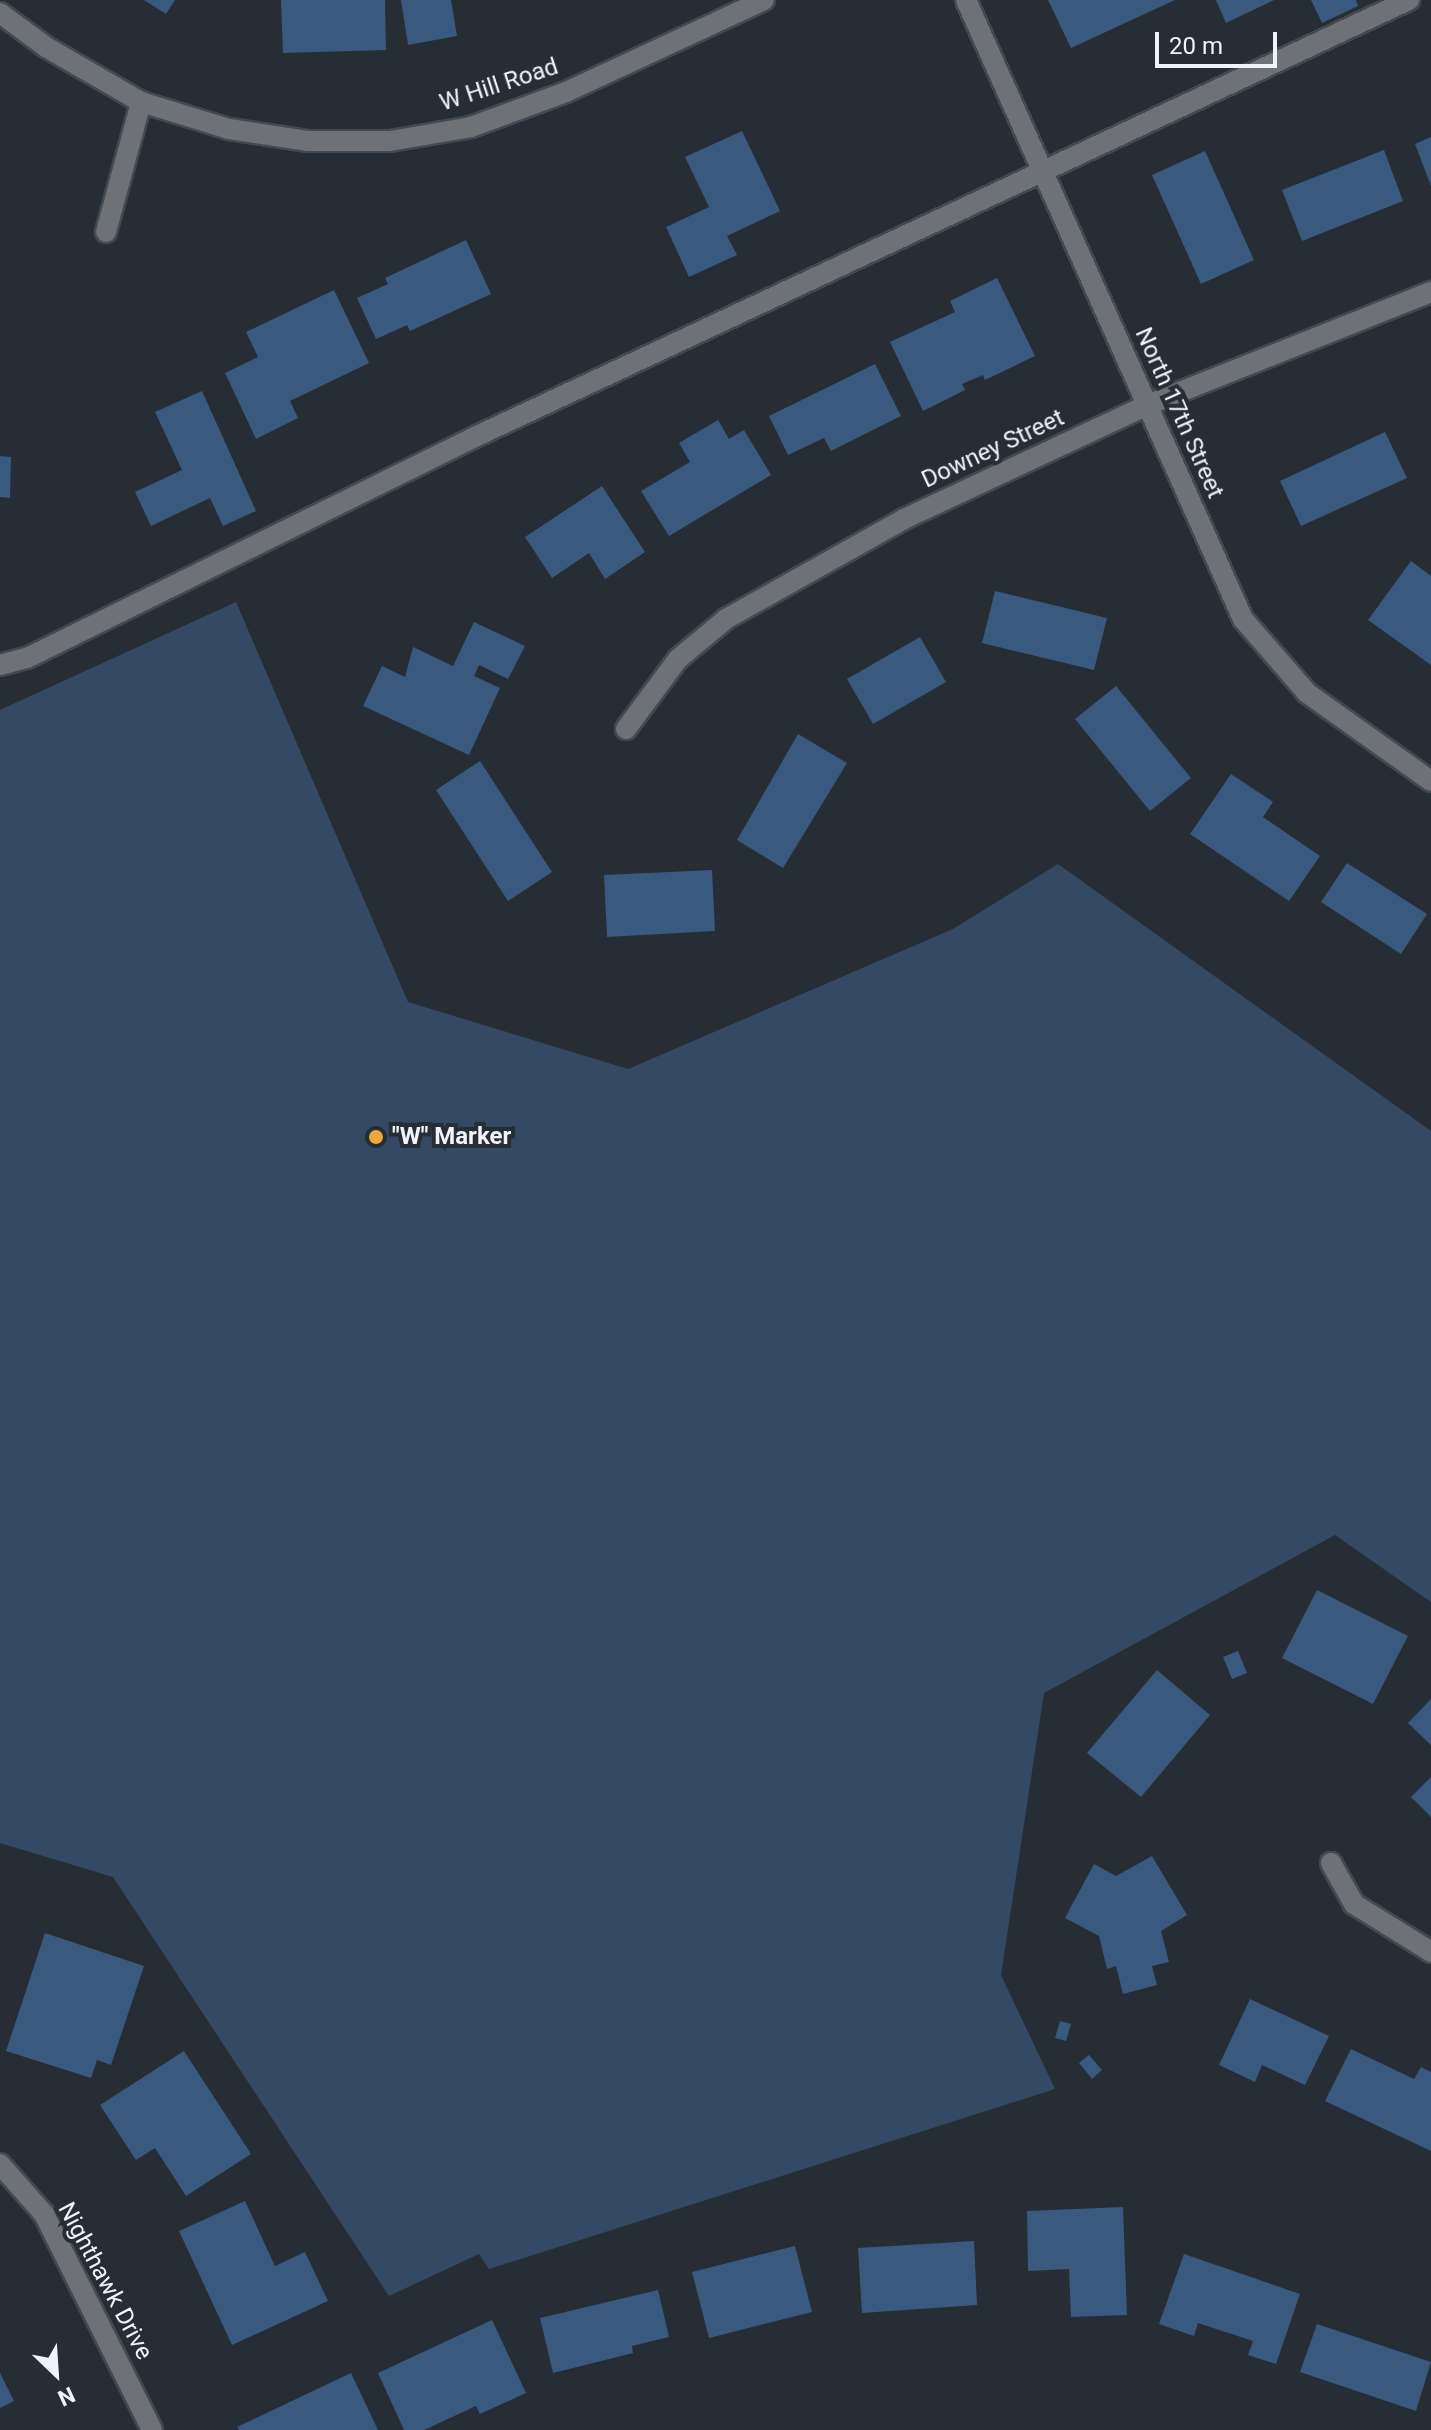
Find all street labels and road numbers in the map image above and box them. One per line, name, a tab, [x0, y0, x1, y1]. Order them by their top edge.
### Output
street label: W Hill Road	[436, 52, 562, 118]
street label: North 17th Street	[1128, 323, 1230, 503]
street label: Downey Street	[917, 403, 1069, 495]
street label: Nighthawk Drive	[51, 2197, 159, 2365]

